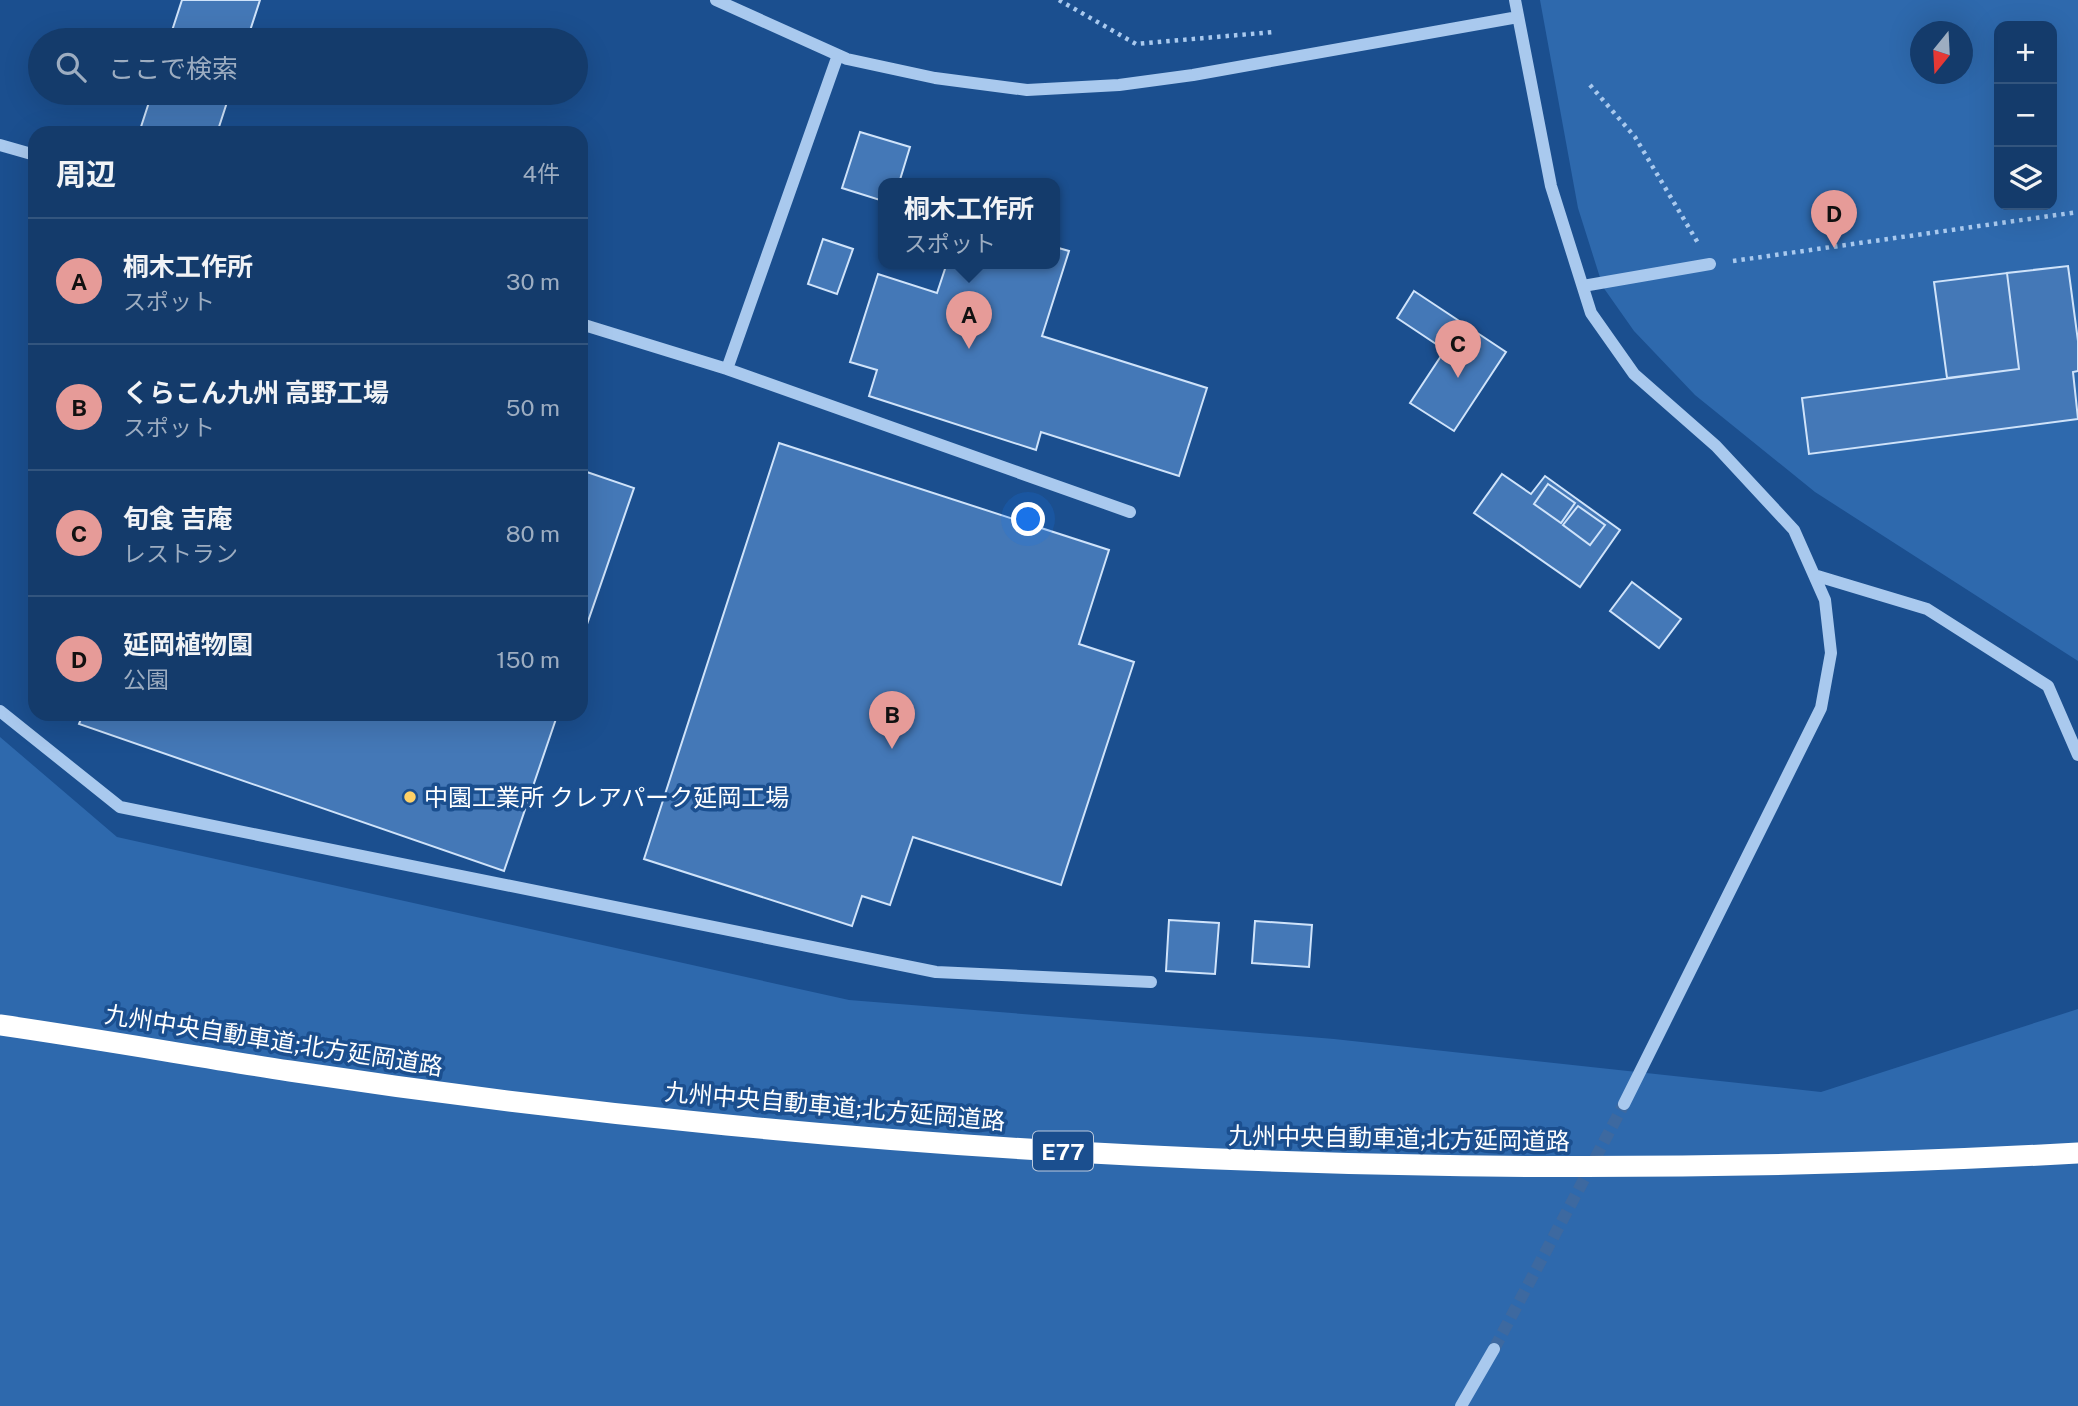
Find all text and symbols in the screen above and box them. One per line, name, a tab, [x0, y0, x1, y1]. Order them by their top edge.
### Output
north arrow	[1910, 21, 1973, 84]
map controls	[1994, 21, 2057, 210]
button: +	[1994, 21, 2057, 84]
search box	[28, 28, 588, 105]
icon: search	[52, 48, 90, 86]
text: ここで検索	[108, 53, 238, 84]
button: −	[1994, 84, 2057, 147]
button: layers	[1994, 147, 2057, 210]
text: 周辺	[56, 156, 116, 192]
text: 4件	[523, 160, 560, 187]
popup	[878, 178, 1060, 269]
pin: D	[1811, 190, 1857, 248]
text: 桐木工作所	[904, 193, 1034, 224]
text: スポット	[904, 230, 996, 257]
text: 桐木工作所	[123, 251, 253, 282]
text: A	[71, 268, 87, 295]
text: 30 m	[506, 268, 560, 295]
text: スポット	[123, 288, 215, 315]
pin: A	[946, 291, 992, 349]
pin: C	[1435, 320, 1481, 378]
text: くらこん九州 高野工場	[123, 377, 389, 408]
text: B	[71, 394, 87, 421]
text: 50 m	[506, 394, 560, 421]
text: スポット	[123, 414, 215, 441]
your location	[1011, 502, 1045, 536]
text: 旬食 吉庵	[123, 503, 233, 534]
text: C	[71, 520, 87, 547]
text: 80 m	[506, 520, 560, 547]
text: レストラン	[123, 540, 238, 567]
text: 延岡植物園	[123, 629, 253, 660]
text: D	[71, 646, 87, 673]
text: 150 m	[496, 646, 560, 673]
text: 公園	[123, 666, 169, 693]
pin: B	[869, 691, 915, 749]
place label: 中園工業所 クレアパーク延岡工場	[424, 783, 789, 811]
marker: 中園工業所 クレアパーク延岡工場	[402, 789, 418, 805]
street label: 九州中央自動車道;北方延岡道路	[103, 999, 445, 1081]
street label: 九州中央自動車道;北方延岡道路	[664, 1077, 1006, 1135]
street label: 九州中央自動車道;北方延岡道路	[1228, 1121, 1570, 1155]
road number: E77	[1033, 1132, 1093, 1170]

